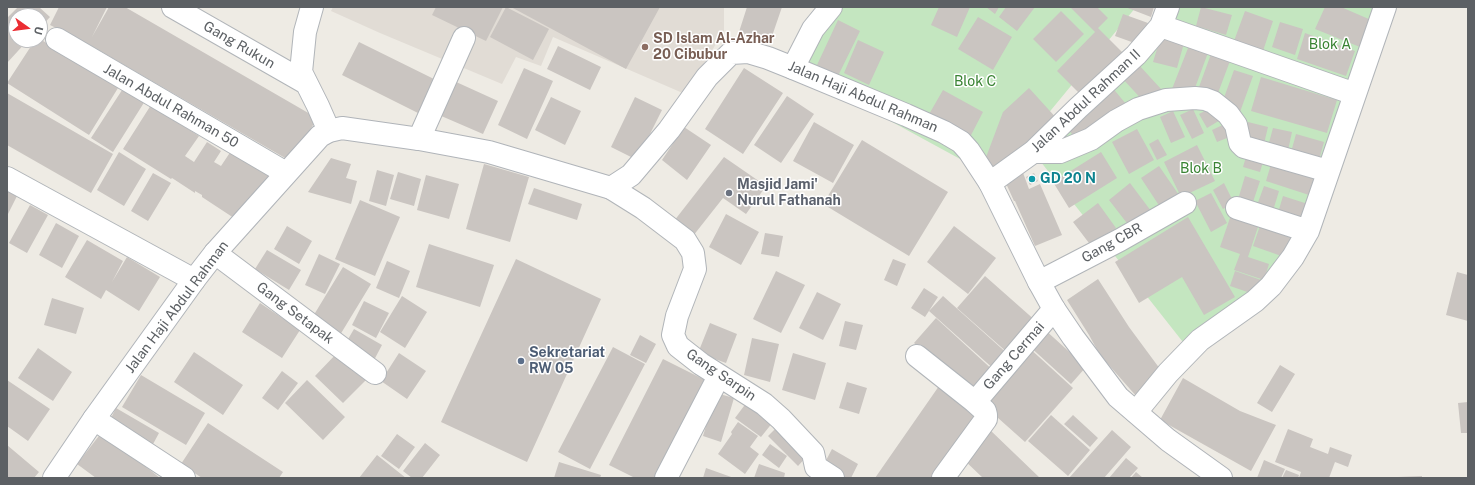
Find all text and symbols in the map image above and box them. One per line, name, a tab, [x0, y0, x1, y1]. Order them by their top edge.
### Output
north arrow	[8, 8, 48, 48]
street label: Gang Rukun	[200, 18, 278, 72]
text: U	[32, 25, 45, 36]
place label: SD Islam Al-Azhar 20 Cibubur	[653, 31, 775, 64]
park label: Blok A	[1309, 37, 1351, 53]
marker: SD Islam Al-Azhar 20 Cibubur	[640, 42, 650, 52]
street label: Jalan Abdul Rahman II	[1028, 46, 1144, 156]
street label: Jalan Haji Abdul Rahman	[786, 58, 940, 136]
street label: Jalan Abdul Rahman 50	[101, 60, 241, 152]
park label: Blok C	[954, 74, 996, 90]
park label: Blok B	[1180, 161, 1222, 177]
place label: GD 20 N	[1040, 171, 1096, 187]
marker: GD 20 N	[1027, 174, 1037, 184]
place label: Masjid Jami' Nurul Fathanah	[737, 177, 841, 210]
marker: Masjid Jami' Nurul Fathanah	[724, 188, 734, 198]
street label: Gang CBR	[1079, 219, 1145, 267]
street label: Jalan Haji Abdul Rahman	[122, 238, 232, 376]
street label: Gang Setapak	[253, 279, 337, 347]
street label: Gang Cermai	[980, 319, 1048, 393]
place label: Sekretariat RW 05	[529, 345, 605, 378]
street label: Gang Sarpin	[683, 345, 759, 405]
marker: Sekretariat RW 05	[516, 356, 526, 366]

